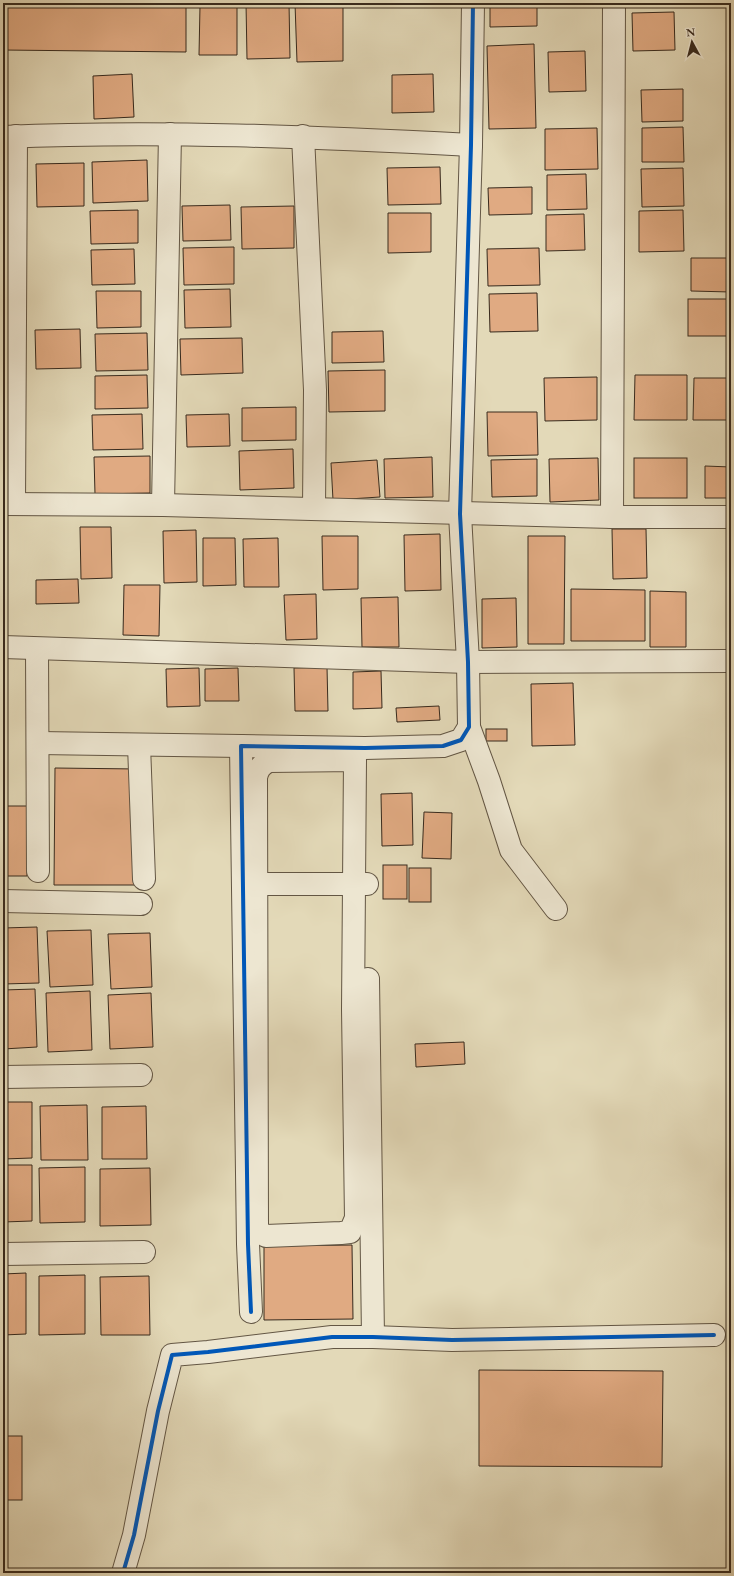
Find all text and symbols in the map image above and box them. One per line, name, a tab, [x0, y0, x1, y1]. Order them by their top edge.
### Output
north arrow	[672, 22, 712, 62]
text: N	[686, 25, 696, 40]

